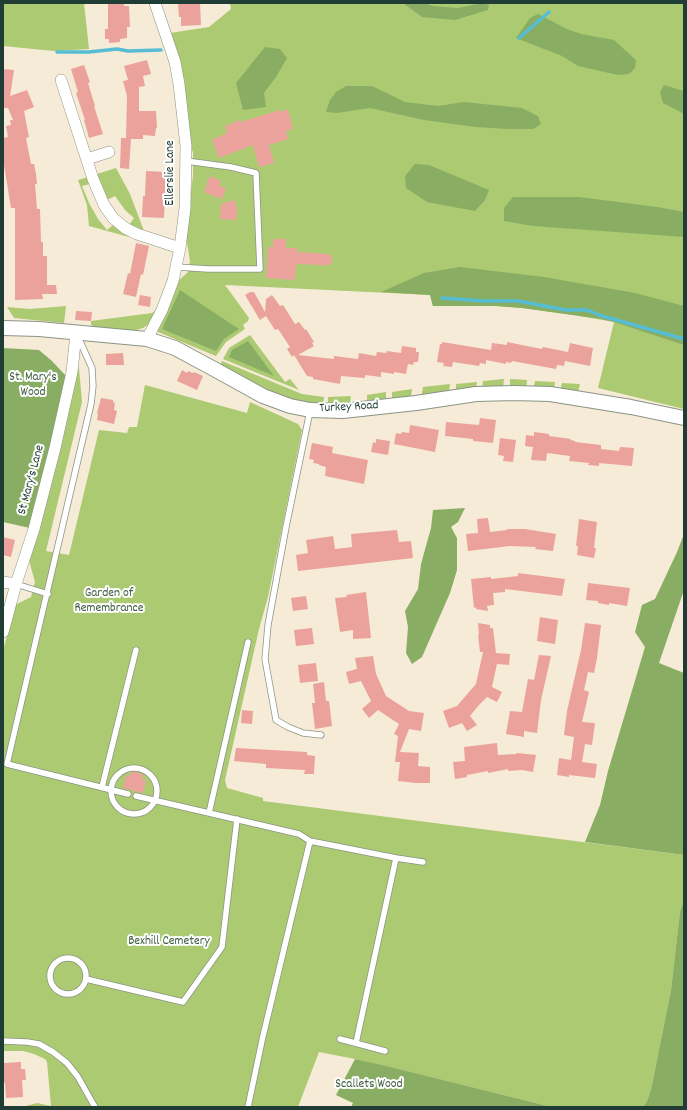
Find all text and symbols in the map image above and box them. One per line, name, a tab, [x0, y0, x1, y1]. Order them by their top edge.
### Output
street label: Ellerslie Lane	[163, 140, 179, 206]
park label: St. Mary's Wood	[9, 370, 57, 401]
street label: Turkey Road	[319, 399, 379, 417]
street label: St Mary's Lane	[15, 443, 49, 517]
park label: Garden of Remembrance	[74, 586, 144, 617]
park label: Bexhill Cemetery	[128, 934, 210, 950]
park label: Scallets Wood	[335, 1077, 403, 1093]

